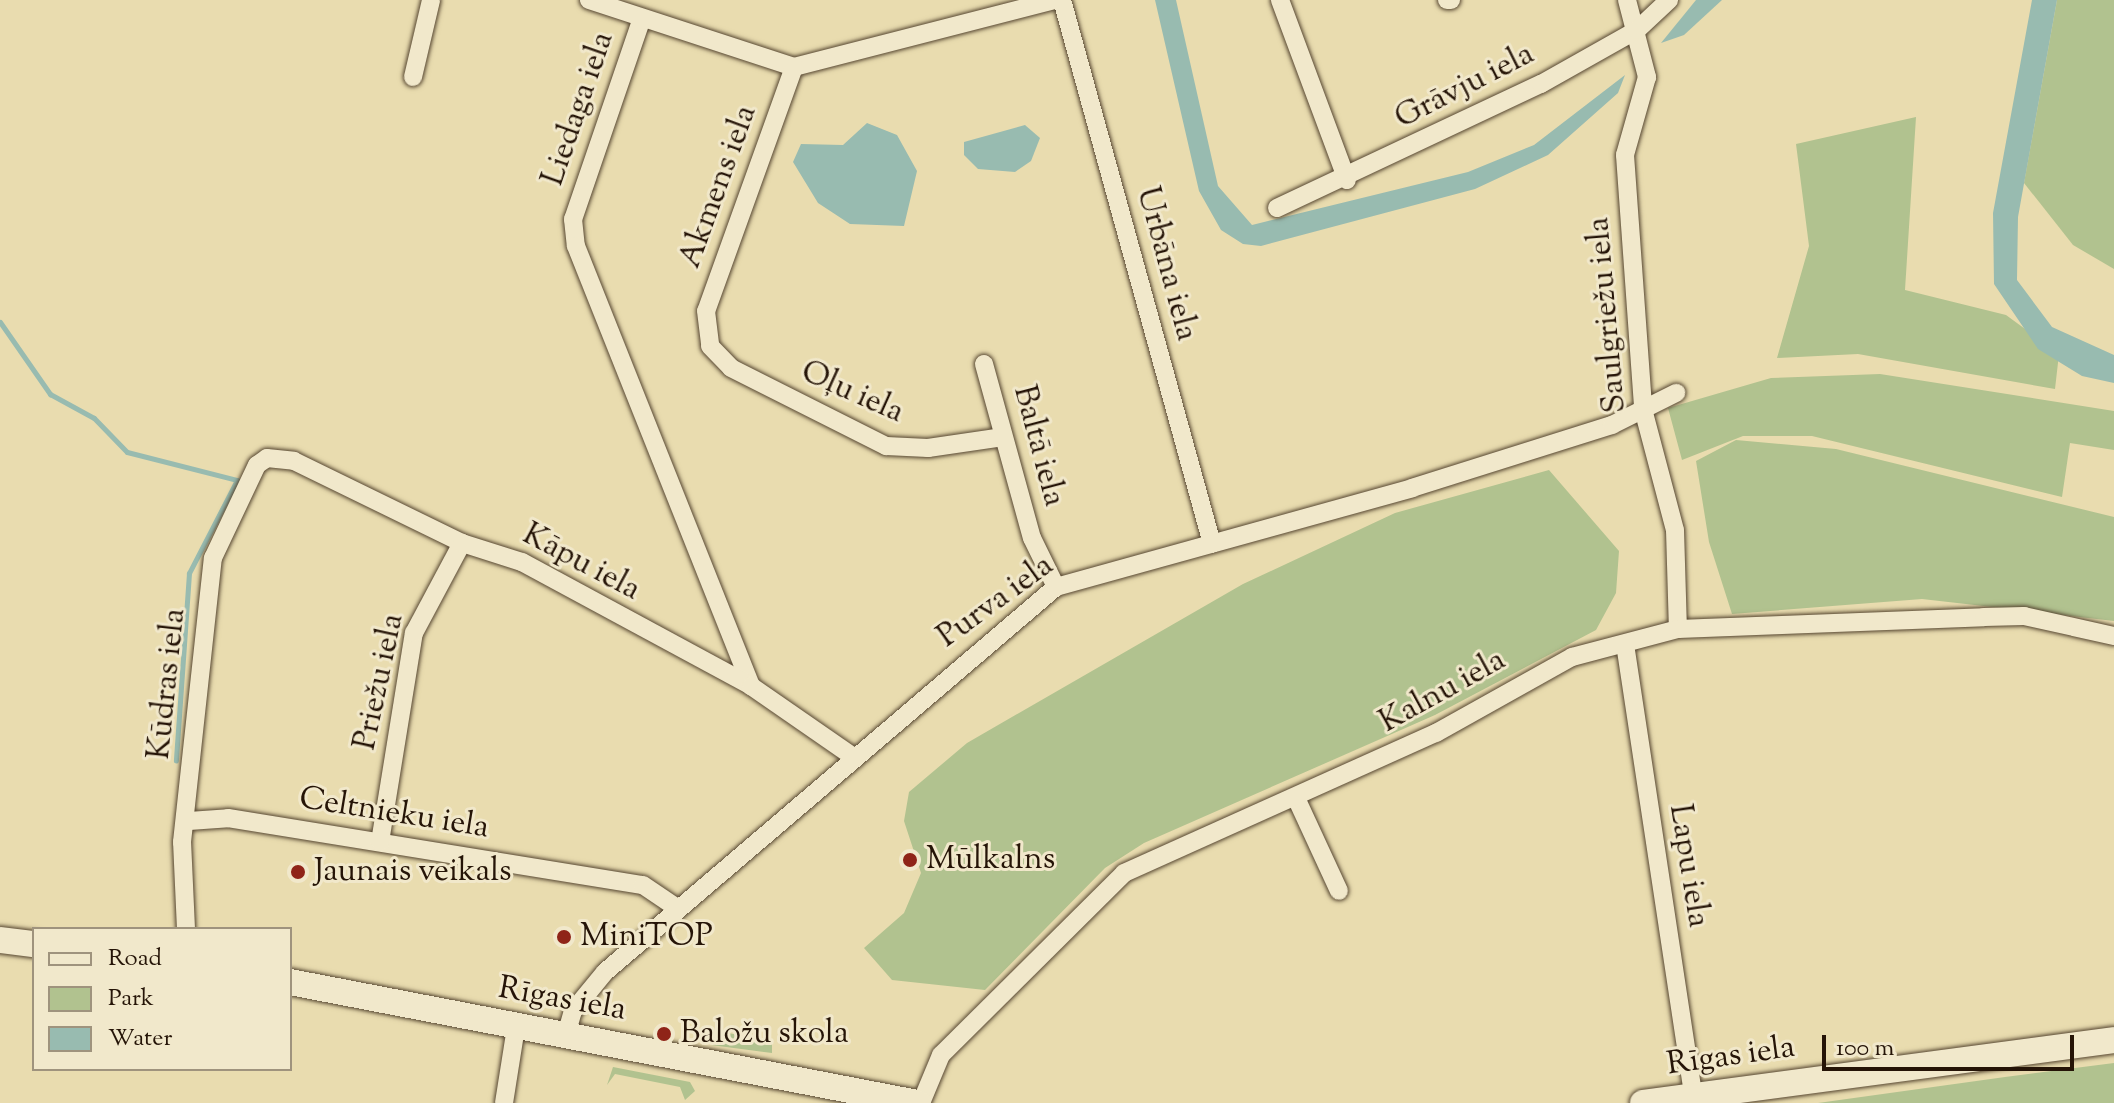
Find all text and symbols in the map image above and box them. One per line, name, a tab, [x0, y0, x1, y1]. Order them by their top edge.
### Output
street label: Liedaga iela	[535, 27, 623, 191]
street label: Grāvju iela	[1389, 36, 1541, 138]
street label: Akmens iela	[672, 100, 766, 274]
street label: Urbāna iela	[1127, 183, 1205, 345]
street label: Saulgriežu iela	[1580, 215, 1636, 415]
street label: Oļu iela	[795, 353, 909, 433]
street label: Baltā iela	[1003, 381, 1073, 511]
street label: Kāpu iela	[515, 516, 647, 610]
street label: Purva iela	[931, 547, 1061, 657]
street label: Kūdras iela	[141, 607, 195, 761]
street label: Priežu iela	[347, 610, 413, 754]
street label: Kalnu iela	[1373, 642, 1513, 742]
street label: Celtnieku iela	[297, 780, 491, 848]
street label: Lapu iela	[1659, 802, 1717, 930]
place label: Mūlkalns	[926, 841, 1055, 879]
marker: Mūlkalns	[901, 851, 919, 869]
place label: Jaunais veikals	[314, 853, 512, 891]
marker: Jaunais veikals	[289, 863, 307, 881]
place label: MiniTOP	[580, 918, 713, 956]
legend	[32, 927, 292, 1071]
marker: MiniTOP	[555, 928, 573, 946]
text: Road	[108, 942, 162, 976]
street label: Rīgas iela	[495, 970, 629, 1030]
text: Park	[108, 982, 154, 1016]
place label: Baložu skola	[680, 1015, 849, 1053]
scale bar	[1826, 1019, 2078, 1069]
text: Water	[108, 1022, 172, 1056]
marker: Baložu skola	[655, 1025, 673, 1043]
street label: Rīgas iela	[1664, 1029, 1798, 1085]
text: 100 m	[1836, 1032, 1894, 1066]

